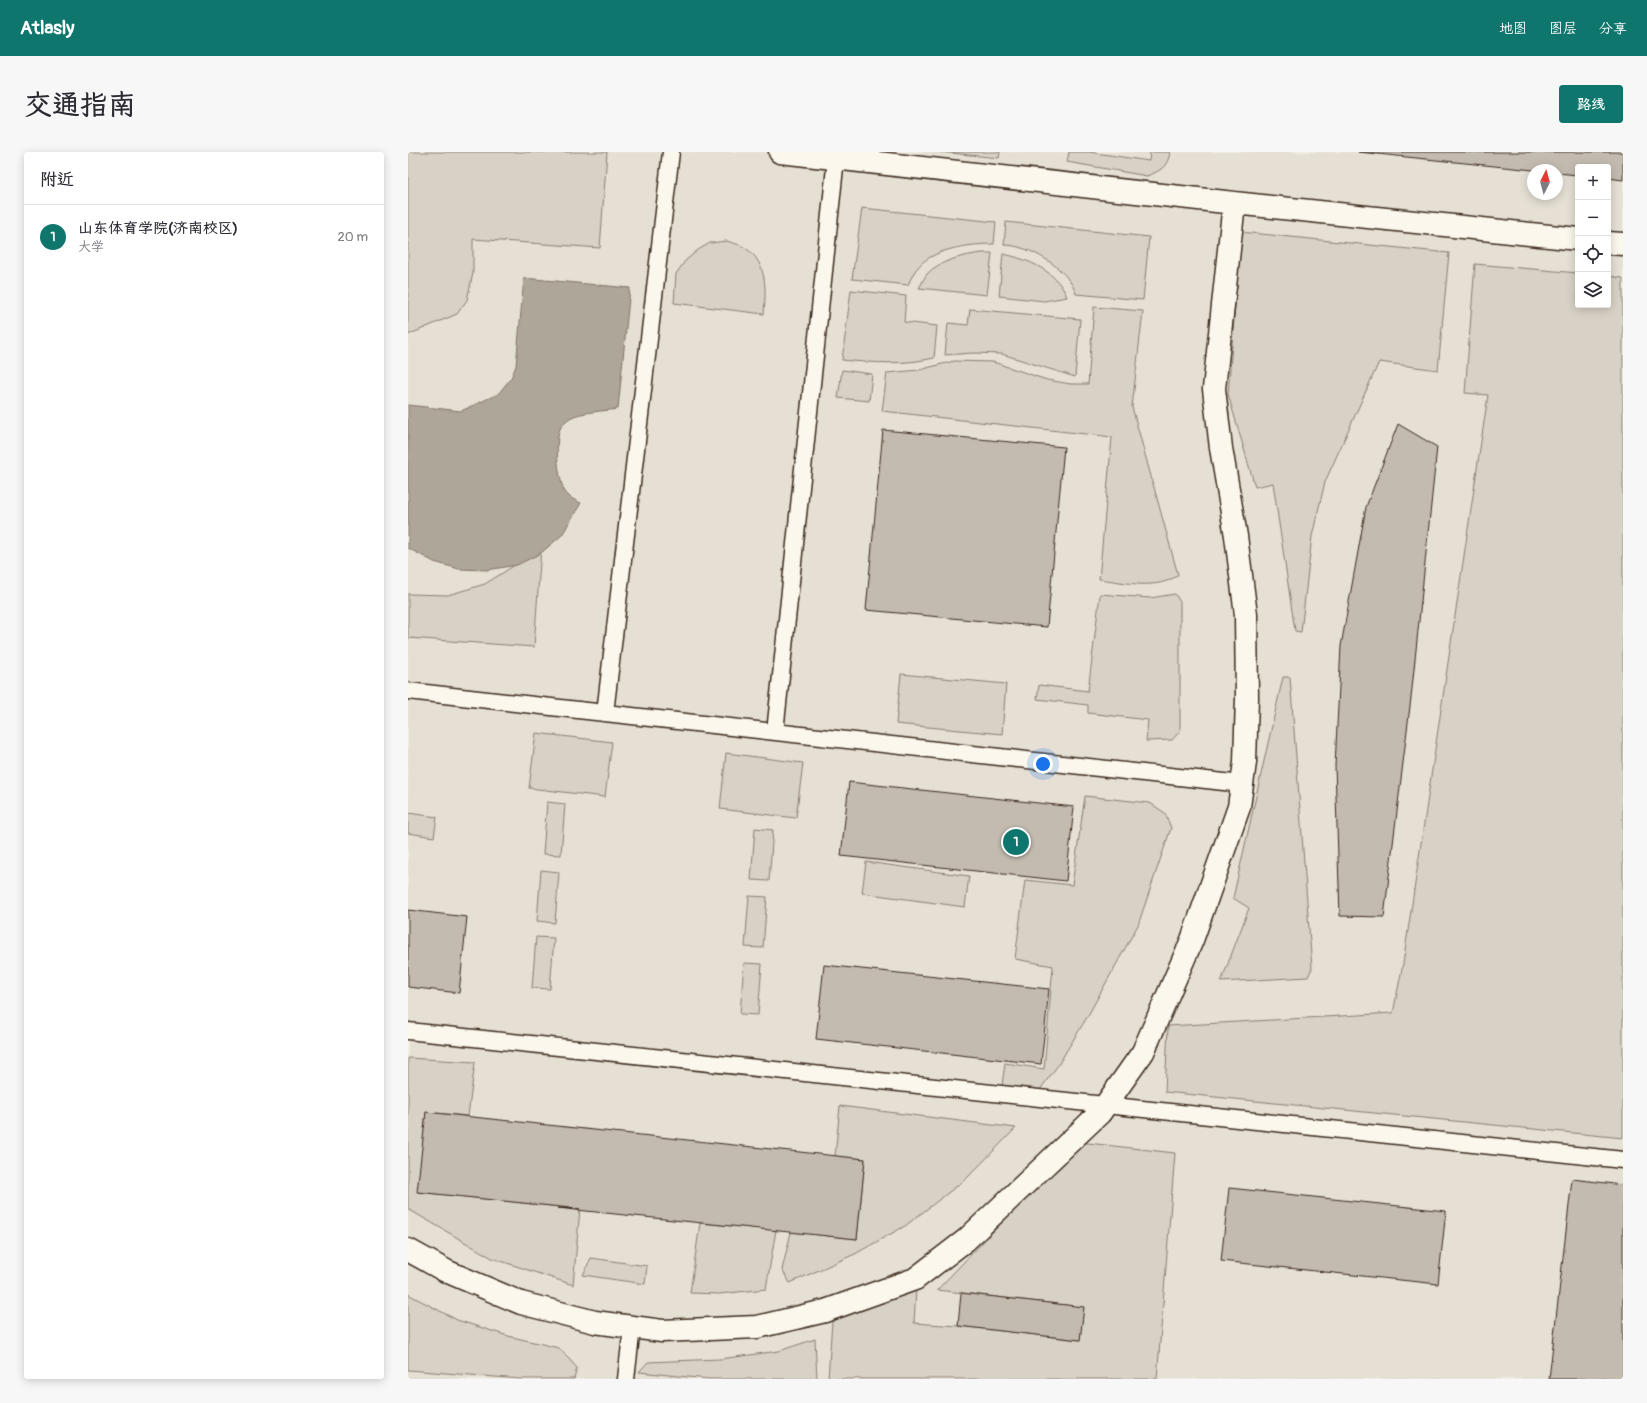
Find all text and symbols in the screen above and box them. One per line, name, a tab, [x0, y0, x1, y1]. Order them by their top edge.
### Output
text: Atlasly	[20, 16, 74, 40]
text: 地图	[1499, 20, 1527, 37]
text: 图层	[1549, 20, 1577, 37]
text: 分享	[1599, 20, 1627, 37]
button: 路线	[1559, 85, 1623, 123]
text: 交通指南	[24, 88, 136, 123]
north arrow	[1527, 164, 1563, 200]
map controls	[1575, 164, 1611, 308]
button: +	[1575, 164, 1611, 200]
text: 附近	[40, 169, 74, 190]
button: −	[1575, 200, 1611, 236]
text: 山东体育学院(济南校区)	[78, 219, 238, 238]
text: 1	[50, 229, 56, 245]
text: 20 m	[337, 229, 368, 245]
button: locate	[1575, 236, 1611, 272]
text: 大学	[78, 239, 104, 255]
button: layers	[1575, 272, 1611, 308]
your location	[1033, 754, 1053, 774]
pin: 1	[1003, 827, 1029, 857]

